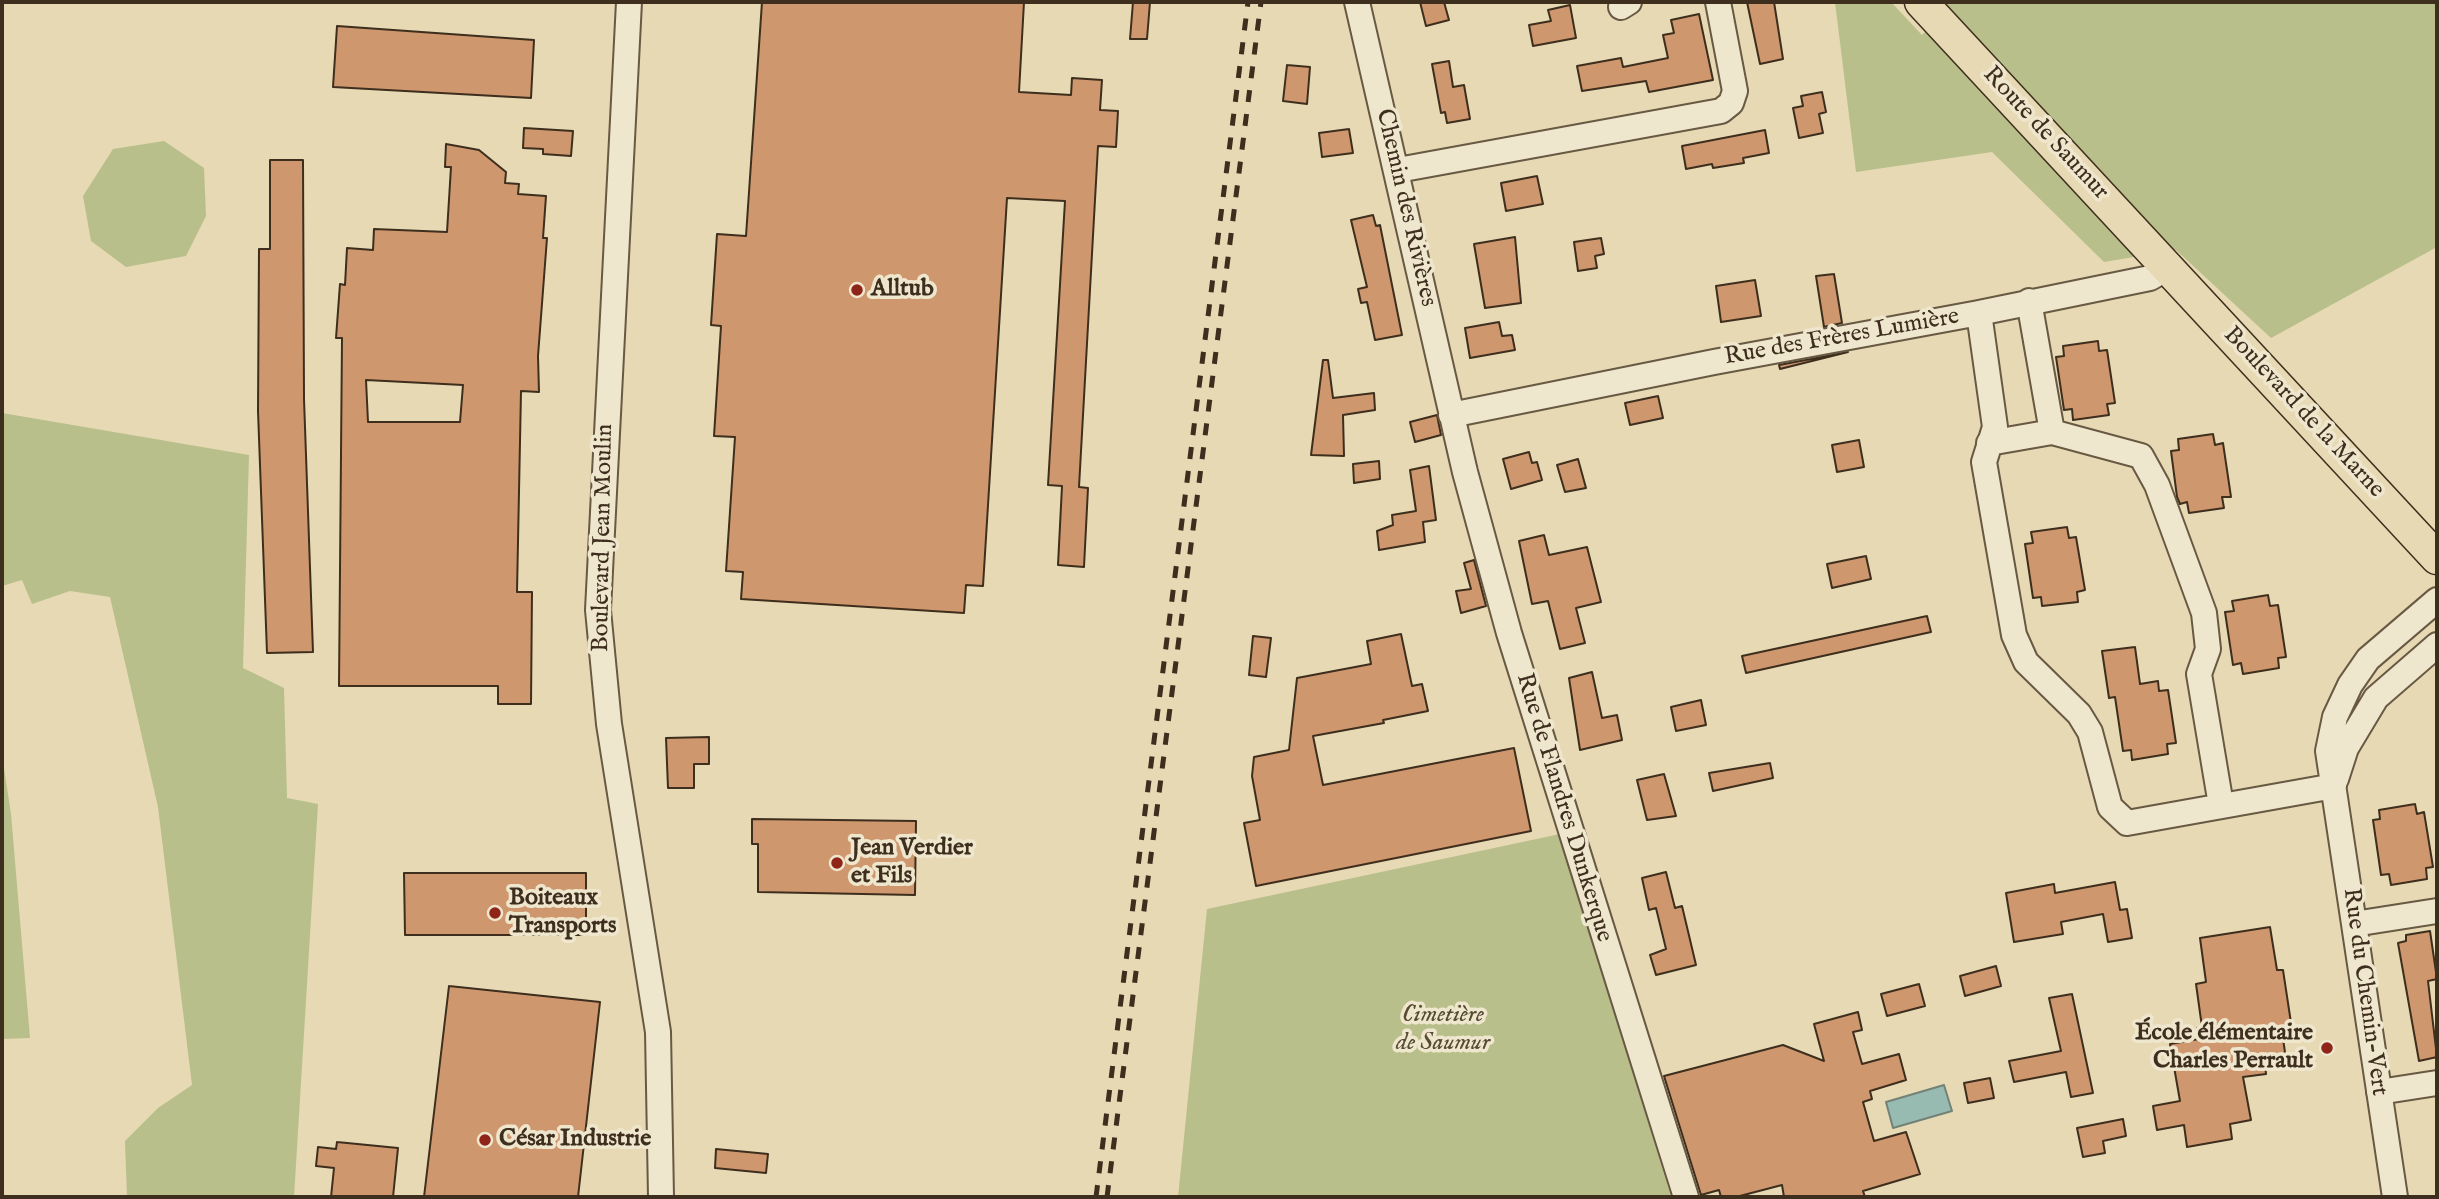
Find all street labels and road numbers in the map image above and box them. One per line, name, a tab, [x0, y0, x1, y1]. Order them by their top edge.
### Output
street label: Route de Saumur	[1976, 61, 2114, 207]
street label: Chemin des Rivières	[1368, 106, 1442, 310]
street label: Rue des Frères Lumière	[1722, 303, 1962, 373]
street label: Boulevard de la Marne	[2216, 322, 2390, 504]
street label: Boulevard Jean Moulin	[588, 424, 620, 652]
street label: Rue de Flandres Dunkerque	[1508, 670, 1618, 946]
street label: Rue du Chemin-Vert	[2335, 886, 2393, 1098]

